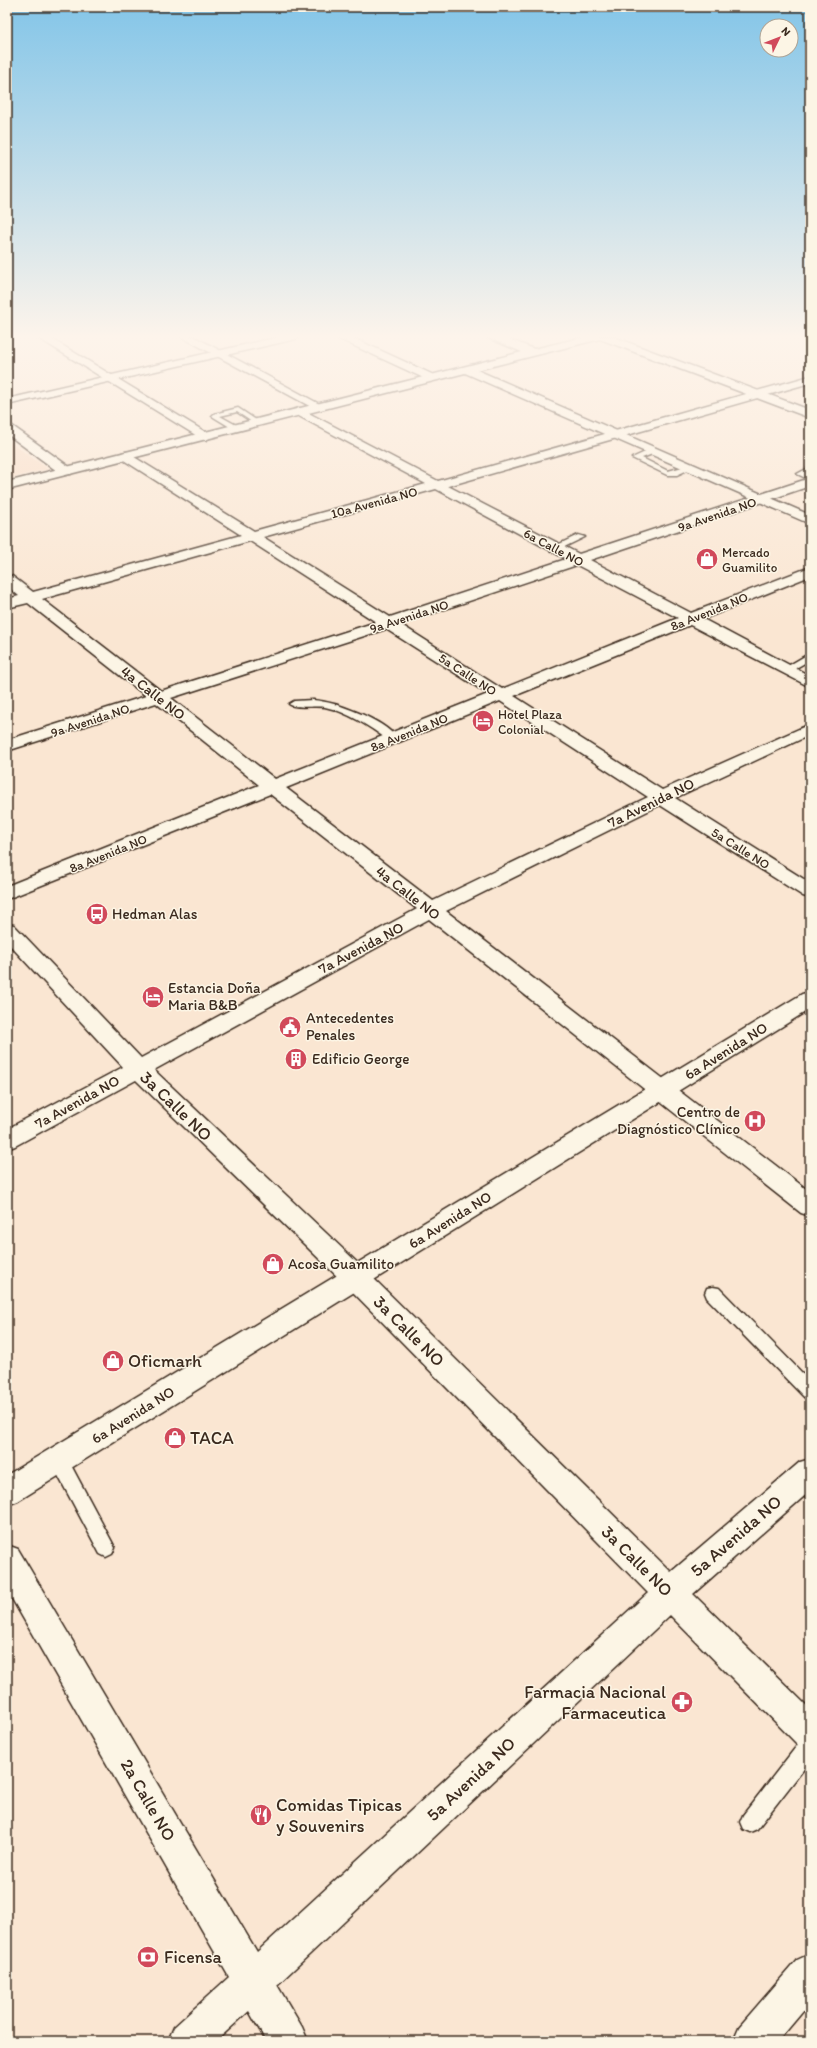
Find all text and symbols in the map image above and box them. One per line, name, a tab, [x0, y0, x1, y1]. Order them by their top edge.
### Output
north arrow	[759, 18, 799, 58]
text: N	[779, 24, 793, 39]
street label: 10a Avenida NO	[329, 484, 419, 521]
street label: 9a Avenida NO	[676, 494, 758, 535]
street label: 6a Calle NO	[521, 525, 586, 570]
place label: Mercado Guamilito	[722, 545, 778, 575]
shop icon: Mercado Guamilito	[694, 546, 720, 572]
street label: 8a Avenida NO	[668, 589, 750, 634]
street label: 9a Avenida NO	[368, 597, 450, 636]
street label: 5a Calle NO	[436, 650, 500, 699]
street label: 4a Calle NO	[117, 662, 189, 724]
street label: 9a Avenida NO	[49, 701, 131, 740]
place label: Hotel Plaza Colonial	[498, 707, 562, 737]
hotel icon: Hotel Plaza Colonial	[470, 708, 496, 734]
street label: 8a Avenida NO	[368, 710, 450, 755]
street label: 7a Avenida NO	[605, 774, 697, 832]
street label: 5a Calle NO	[709, 825, 773, 872]
street label: 8a Avenida NO	[67, 831, 149, 876]
street label: 4a Calle NO	[372, 862, 444, 924]
bus stop icon: Hedman Alas	[84, 901, 110, 927]
place label: Hedman Alas	[112, 905, 198, 923]
street label: 7a Avenida NO	[315, 918, 407, 978]
place label: Estancia Doña Maria B&B	[168, 979, 261, 1014]
hotel icon: Estancia Doña Maria B&B	[140, 984, 166, 1010]
place label: Antecedentes Penales	[306, 1009, 394, 1044]
public building icon: Antecedentes Penales	[277, 1014, 303, 1040]
street label: 6a Avenida NO	[681, 1018, 771, 1084]
building icon: Edificio George	[283, 1046, 309, 1072]
place label: Edificio George	[312, 1050, 410, 1068]
street label: 3a Calle NO	[135, 1066, 217, 1146]
street label: 7a Avenida NO	[31, 1071, 123, 1133]
place label: Centro de Diagnóstico Clínico	[617, 1103, 740, 1138]
hospital icon: Centro de Diagnóstico Clínico	[742, 1108, 768, 1134]
street label: 6a Avenida NO	[405, 1187, 495, 1253]
shop icon: Acosa Guamilito	[260, 1251, 286, 1277]
place label: Acosa Guamilito	[288, 1255, 394, 1273]
street label: 3a Calle NO	[369, 1291, 449, 1371]
shop icon: Oficmarh	[100, 1348, 126, 1374]
place label: Oficmarh	[128, 1350, 202, 1372]
street label: 6a Avenida NO	[88, 1382, 178, 1448]
shop icon: TACA	[162, 1425, 188, 1451]
place label: TACA	[190, 1427, 234, 1449]
street label: 5a Avenida NO	[686, 1490, 786, 1582]
street label: 3a Calle NO	[597, 1521, 677, 1601]
place label: Farmacia Nacional Farmaceutica	[524, 1681, 667, 1724]
pharmacy icon: Farmacia Nacional Farmaceutica	[669, 1689, 695, 1715]
street label: 5a Avenida NO	[422, 1732, 520, 1826]
street label: 2a Calle NO	[116, 1755, 180, 1845]
place label: Comidas Tipicas y Souvenirs	[276, 1794, 402, 1837]
restaurant icon: Comidas Tipicas y Souvenirs	[248, 1802, 274, 1828]
bank icon: Ficensa	[135, 1944, 161, 1970]
place label: Ficensa	[164, 1946, 223, 1968]

